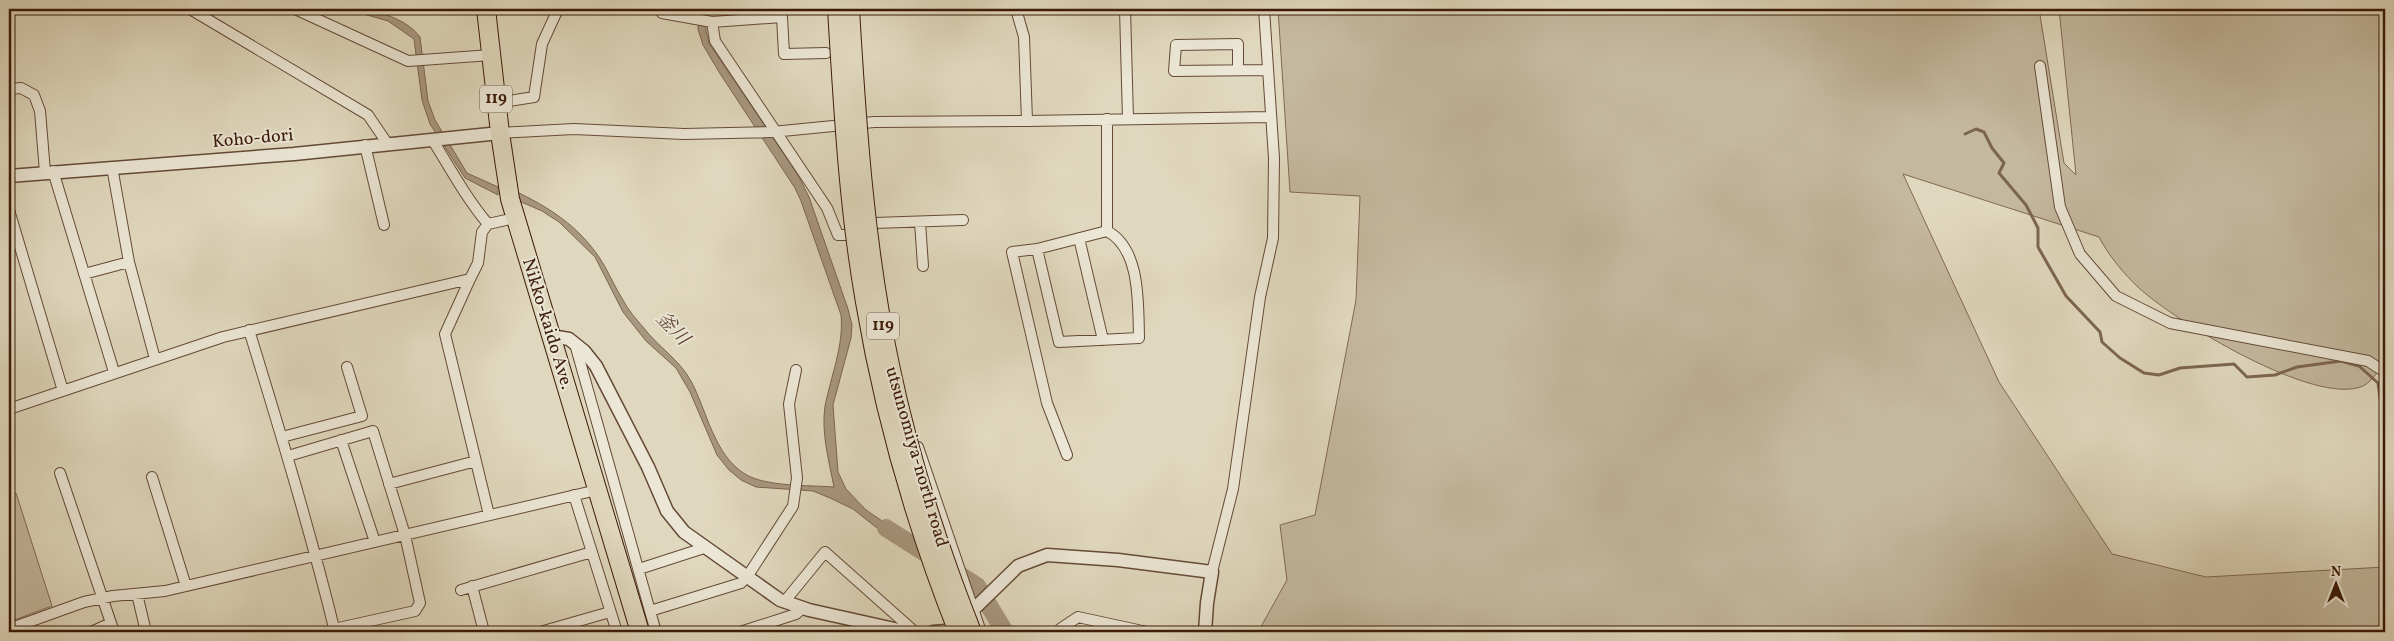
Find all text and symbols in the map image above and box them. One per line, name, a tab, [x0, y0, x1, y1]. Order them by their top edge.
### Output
road number: 119	[480, 86, 512, 112]
street label: Koho-dori	[211, 123, 295, 155]
street label: Nikko-kaido Ave.	[515, 255, 579, 393]
water label: 釜川	[649, 306, 696, 353]
road number: 119	[867, 312, 899, 340]
street label: utsunomiya-north road	[878, 364, 954, 550]
north arrow	[2312, 558, 2362, 608]
text: N	[2331, 563, 2341, 582]

